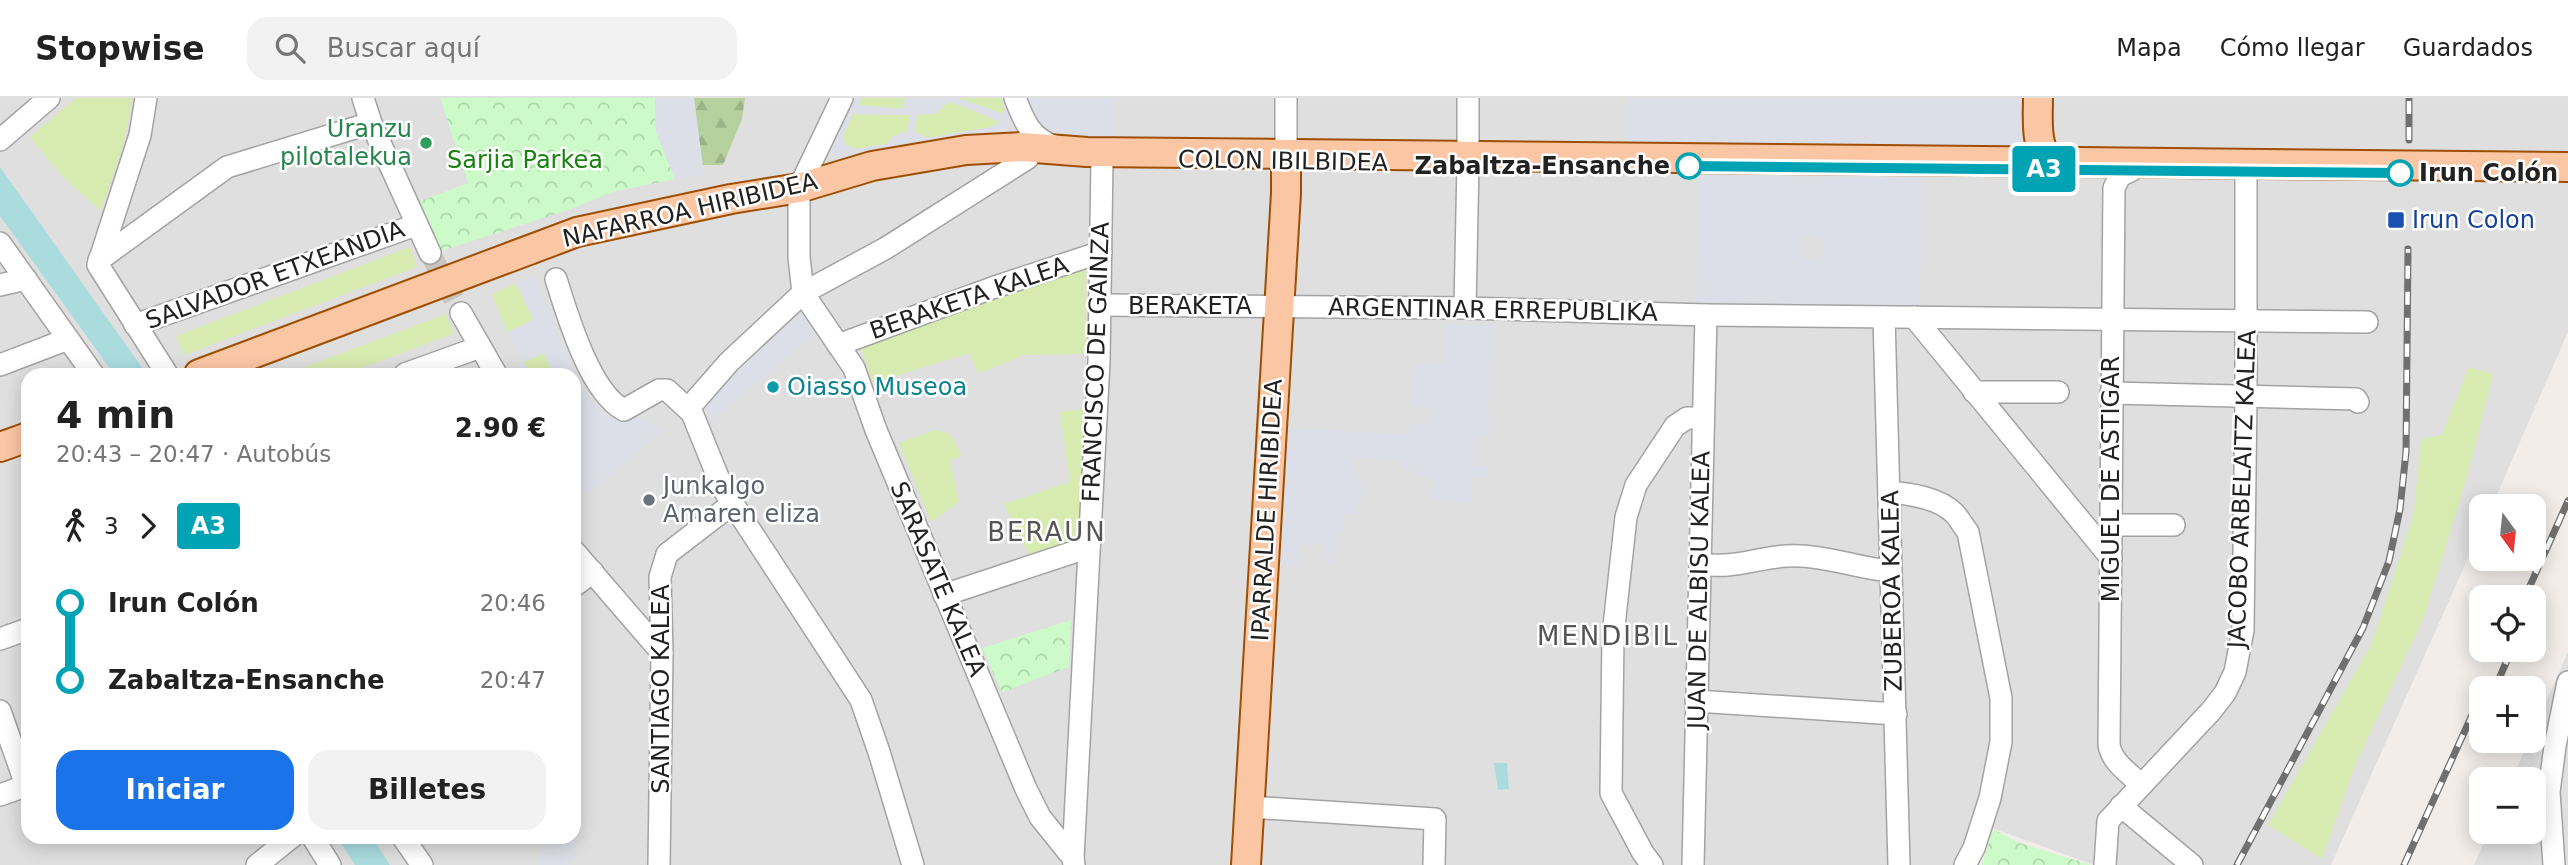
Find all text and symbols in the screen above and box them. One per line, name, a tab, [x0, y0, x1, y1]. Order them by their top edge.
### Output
search box	[247, 17, 737, 80]
text: Stopwise	[35, 29, 205, 68]
icon: search	[271, 29, 309, 67]
text: Buscar aquí	[327, 33, 480, 63]
text: Mapa	[2116, 34, 2182, 62]
text: Cómo llegar	[2220, 34, 2365, 62]
text: Guardados	[2403, 34, 2533, 62]
place label: Uranzu pilotalekua	[280, 115, 412, 171]
marker: Uranzu pilotalekua	[418, 135, 434, 151]
street label: COLON IBILBIDEA	[1178, 145, 1389, 177]
park label: Sarjia Parkea	[447, 146, 603, 174]
line badge: A3	[2012, 146, 2076, 192]
place label: Zabaltza-Ensanche	[1415, 152, 1670, 180]
marker: Zabaltza-Ensanche	[1676, 153, 1702, 179]
text: A3	[2026, 155, 2062, 183]
place label: Irun Colón	[2419, 159, 2558, 187]
marker: Irun Colón	[2387, 160, 2413, 186]
street label: NAFARROA HIRIBIDEA	[560, 167, 821, 253]
place label: Irun Colon	[2412, 206, 2535, 234]
marker: Irun Colon	[2386, 210, 2406, 230]
street label: SALVADOR ETXEANDIA	[142, 215, 409, 335]
street label: FRANCISCO DE GAINZA	[1077, 221, 1115, 503]
street label: BERAKETA KALEA	[866, 251, 1073, 345]
street label: BERAKETA	[1128, 292, 1253, 320]
street label: ARGENTINAR ERREPUBLIKA	[1328, 293, 1659, 327]
street label: JACOBO ARBELAITZ KALEA	[2222, 329, 2262, 651]
street label: MIGUEL DE ASTIGAR	[2097, 356, 2125, 602]
place label: Oiasso Museoa	[787, 373, 967, 401]
street label: IPARRALDE HIRIBIDEA	[1246, 378, 1288, 642]
marker: Oiasso Museoa	[765, 379, 781, 395]
text: 4 min	[56, 393, 175, 437]
text: 2.90 €	[455, 413, 546, 443]
text: 20:43 – 20:47 · Autobús	[56, 441, 331, 467]
street label: JUAN DE ALBISU KALEA	[1683, 450, 1715, 731]
place label: Junkalgo Amaren eliza	[661, 472, 820, 528]
street label: SARASATE KALEA	[884, 478, 992, 681]
street label: ZUBEROA KALEA	[1876, 489, 1908, 692]
marker: Junkalgo Amaren eliza	[641, 492, 657, 508]
north arrow	[2469, 494, 2546, 570]
map controls	[2469, 494, 2546, 844]
icon: walk	[56, 507, 94, 545]
icon: forward	[129, 507, 167, 545]
text: A3	[191, 512, 226, 540]
text: 3	[104, 513, 119, 539]
district label: BERAUN	[987, 517, 1107, 547]
street label: SANTIAGO KALEA	[647, 584, 675, 794]
button: locate	[2469, 585, 2546, 662]
text: Irun Colón	[108, 588, 259, 618]
text: 20:46	[480, 590, 546, 616]
district label: MENDIBIL	[1537, 621, 1679, 651]
text: Zabaltza-Ensanche	[108, 665, 385, 695]
text: 20:47	[480, 667, 546, 693]
button: +	[2469, 676, 2546, 753]
button: Iniciar	[56, 750, 294, 830]
button: Billetes	[308, 750, 546, 830]
button: −	[2469, 767, 2546, 844]

